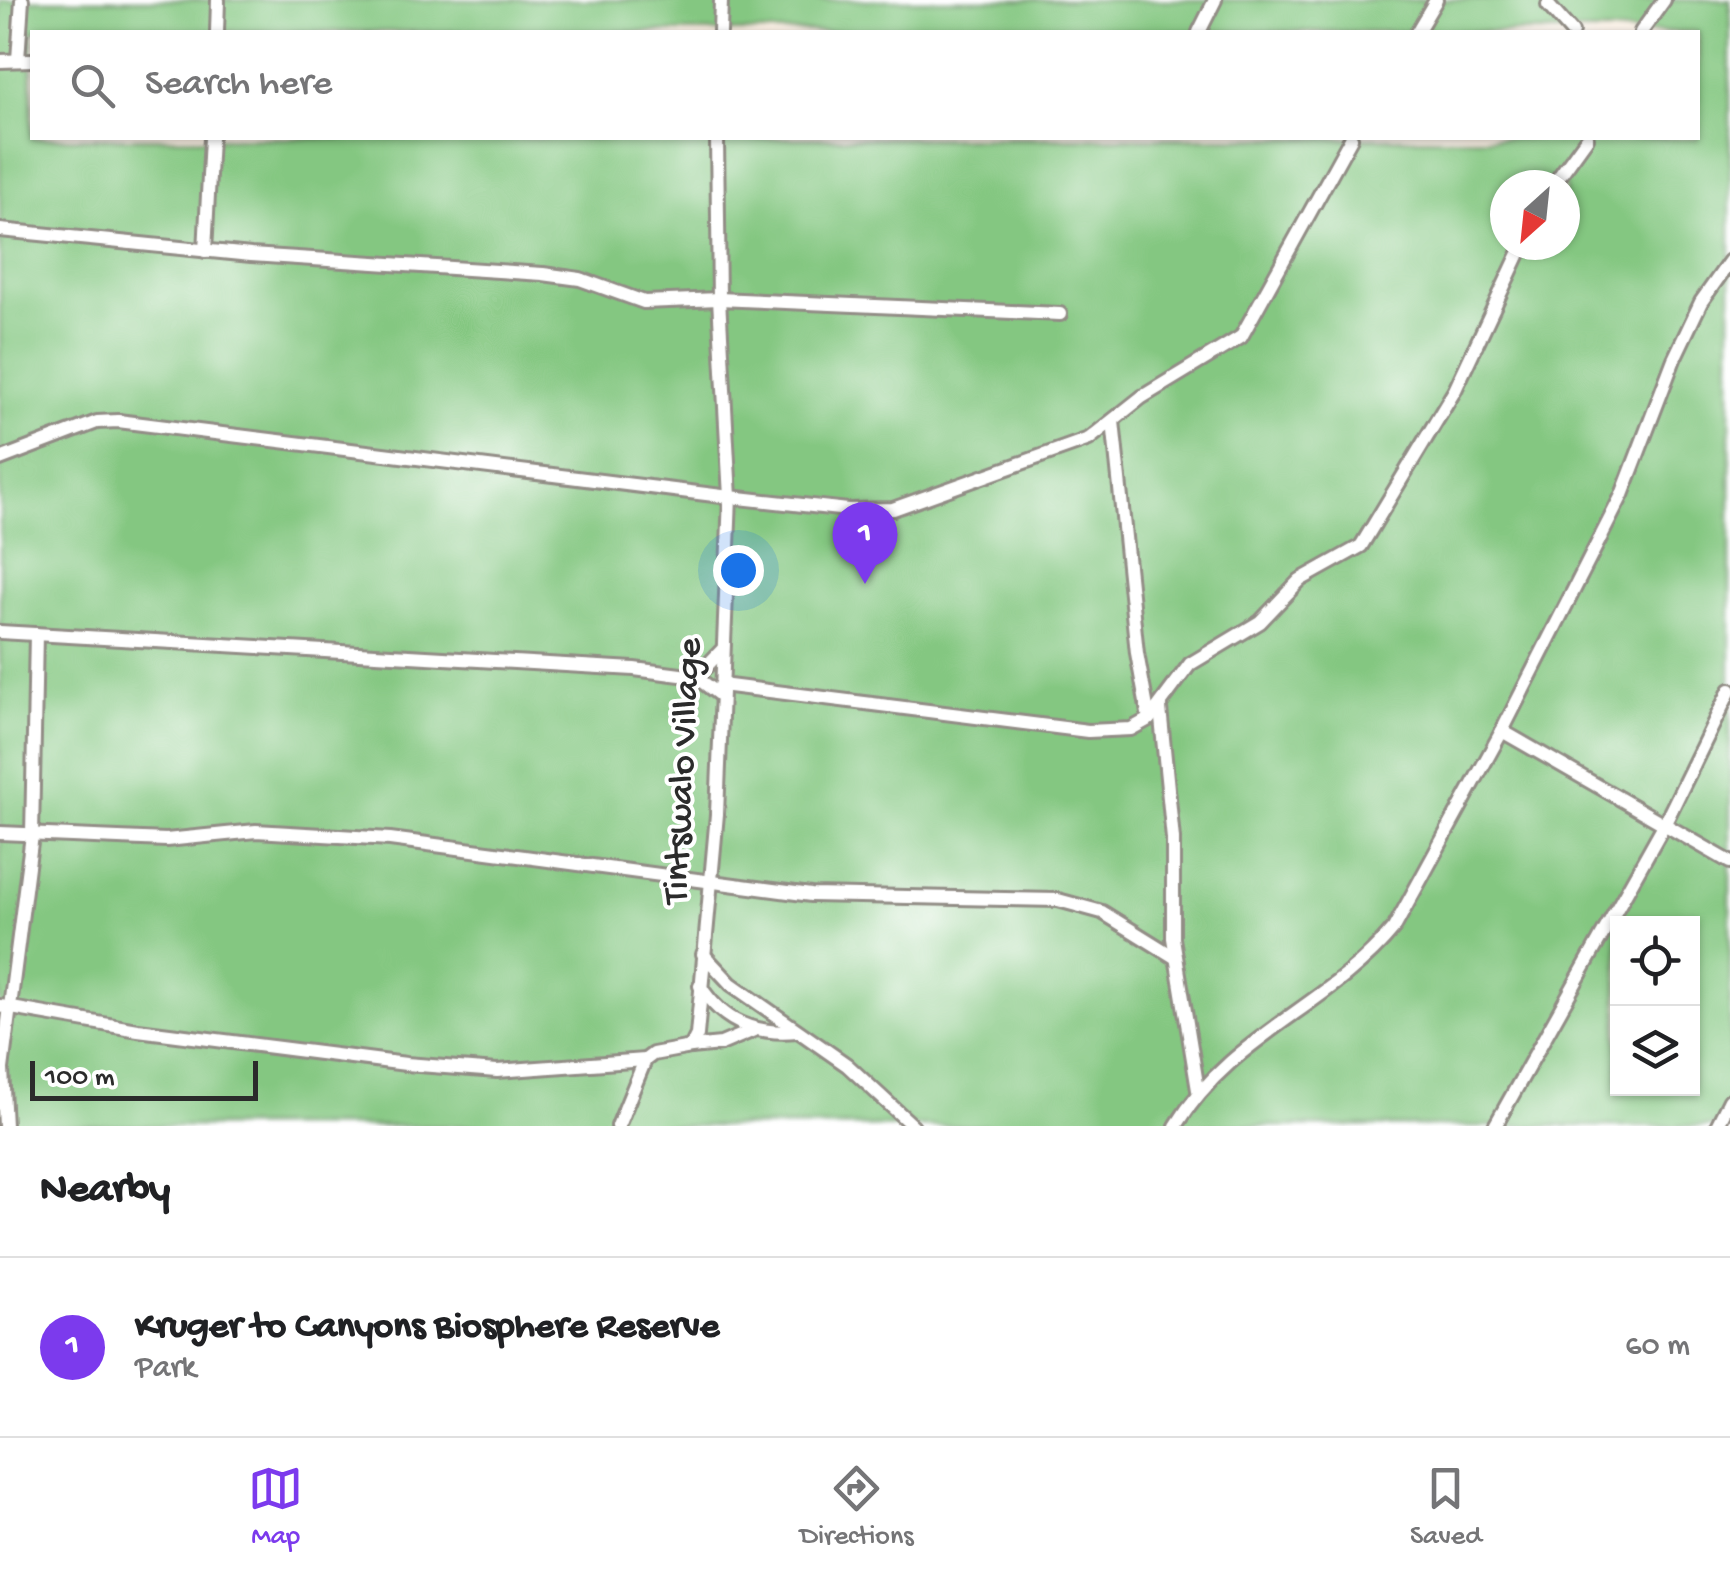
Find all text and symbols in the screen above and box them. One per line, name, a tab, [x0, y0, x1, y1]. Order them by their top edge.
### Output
search box	[30, 30, 1700, 140]
icon: search	[65, 58, 120, 113]
text: Search here	[145, 63, 332, 107]
north arrow	[1490, 170, 1580, 260]
pin: 1	[832, 502, 898, 584]
your location	[713, 545, 764, 596]
street label: Tintswalo Village	[656, 636, 714, 907]
map controls	[1610, 916, 1700, 1096]
button: locate	[1610, 916, 1700, 1006]
button: layers	[1610, 1006, 1700, 1096]
scale bar	[30, 1056, 258, 1100]
text: 100 m	[45, 1062, 115, 1095]
text: Nearby	[40, 1167, 170, 1216]
text: Kruger to Canyons Biosphere Reserve	[135, 1306, 719, 1350]
text: 1	[66, 1328, 79, 1366]
text: 60 m	[1625, 1328, 1690, 1366]
text: Park	[135, 1350, 196, 1388]
tab: Map	[248, 1461, 303, 1554]
tab: Directions	[800, 1461, 914, 1554]
tab: Saved	[1410, 1461, 1482, 1554]

